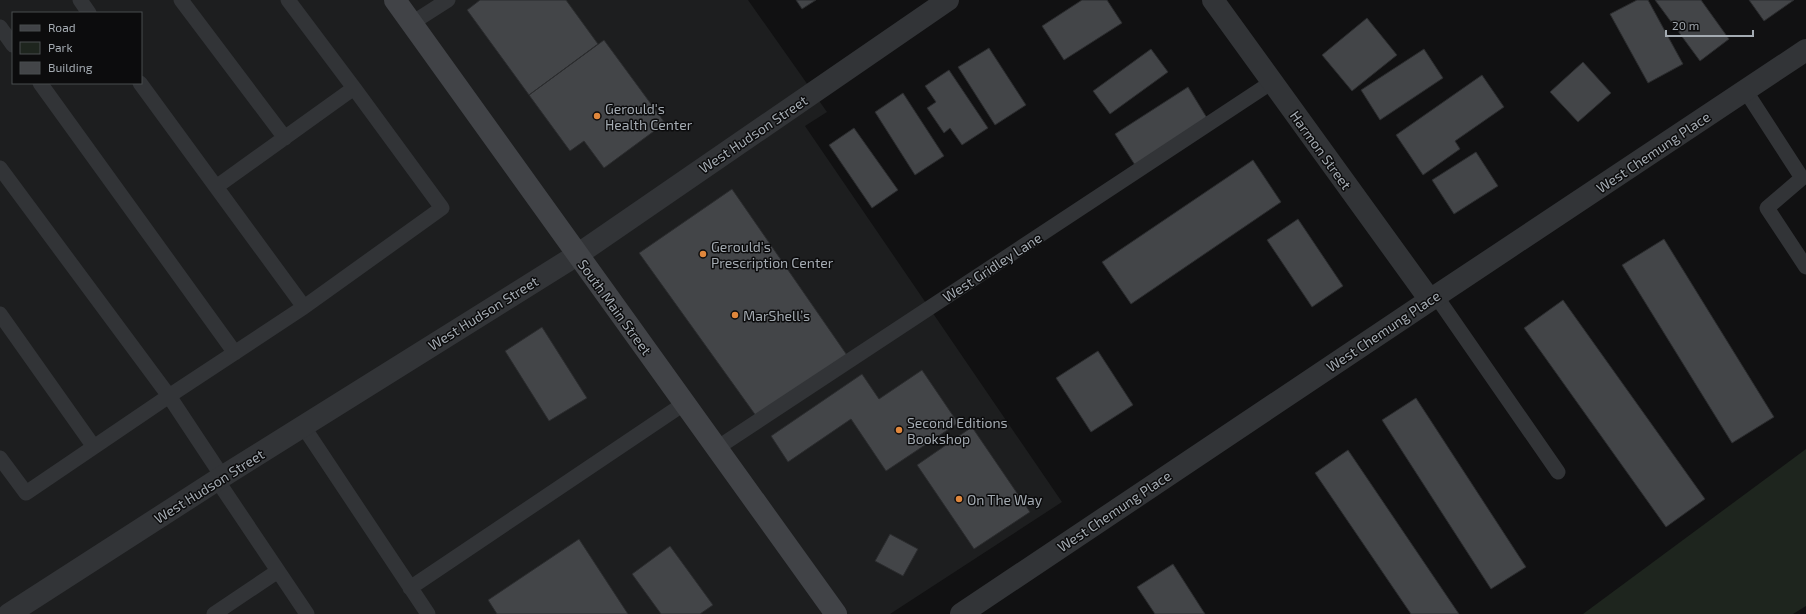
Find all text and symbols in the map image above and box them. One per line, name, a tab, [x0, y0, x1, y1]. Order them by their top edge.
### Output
legend	[12, 12, 142, 84]
scale bar	[1666, 12, 1753, 38]
text: 20 m	[1672, 18, 1699, 32]
text: Road	[48, 20, 76, 34]
text: Park	[48, 40, 73, 54]
text: Building	[48, 60, 93, 74]
street label: West Hudson Street	[696, 92, 810, 176]
place label: Gerould's Health Center	[605, 100, 693, 133]
street label: Harmon Street	[1287, 107, 1355, 193]
street label: West Chemung Place	[1593, 108, 1713, 196]
marker: Gerould's Health Center	[592, 111, 602, 121]
street label: West Gridley Lane	[939, 229, 1045, 305]
place label: Gerould's Prescription Center	[711, 238, 834, 271]
marker: Gerould's Prescription Center	[698, 249, 708, 259]
street label: South Main Street	[575, 256, 655, 358]
street label: West Hudson Street	[425, 272, 541, 354]
street label: West Chemung Place	[1323, 287, 1443, 375]
place label: MarShell’s	[743, 307, 810, 324]
marker: MarShell’s	[730, 310, 740, 320]
place label: Second Editions Bookshop	[907, 414, 1008, 447]
marker: Second Editions Bookshop	[894, 425, 904, 435]
street label: West Hudson Street	[151, 445, 267, 527]
street label: West Chemung Place	[1054, 467, 1174, 555]
place label: On The Way	[967, 491, 1043, 508]
marker: On The Way	[954, 494, 964, 504]

